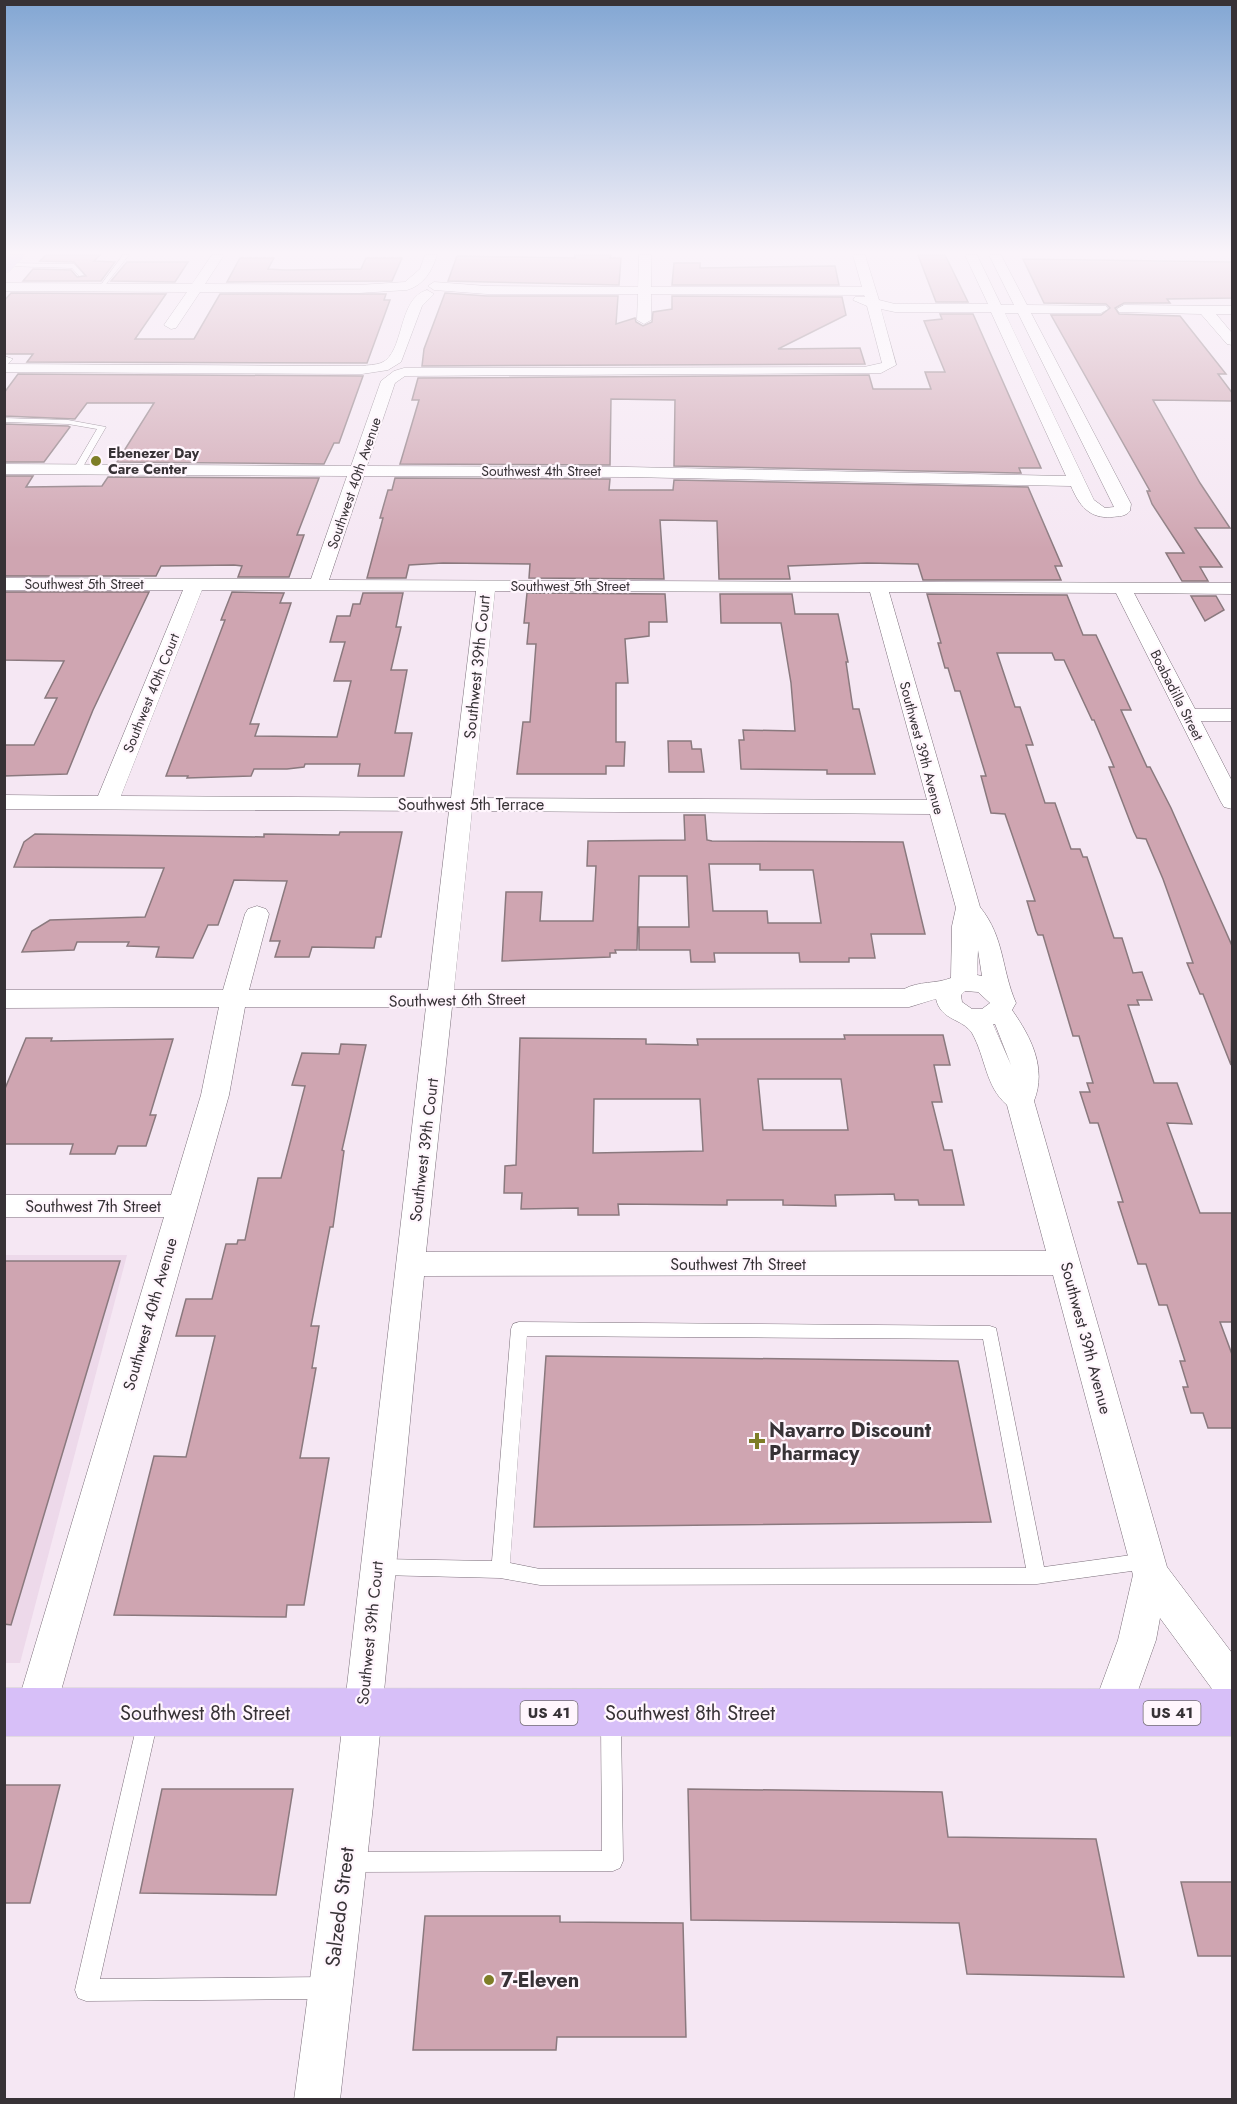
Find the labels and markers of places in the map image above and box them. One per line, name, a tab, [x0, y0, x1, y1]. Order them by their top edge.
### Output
place label: Ebenezer Day Care Center	[108, 443, 200, 479]
marker: Ebenezer Day Care Center	[89, 454, 103, 468]
place label: Navarro Discount Pharmacy	[769, 1416, 932, 1468]
marker: Navarro Discount Pharmacy	[750, 1434, 764, 1448]
place label: 7-Eleven	[501, 1966, 579, 1995]
marker: 7-Eleven	[482, 1973, 496, 1987]

